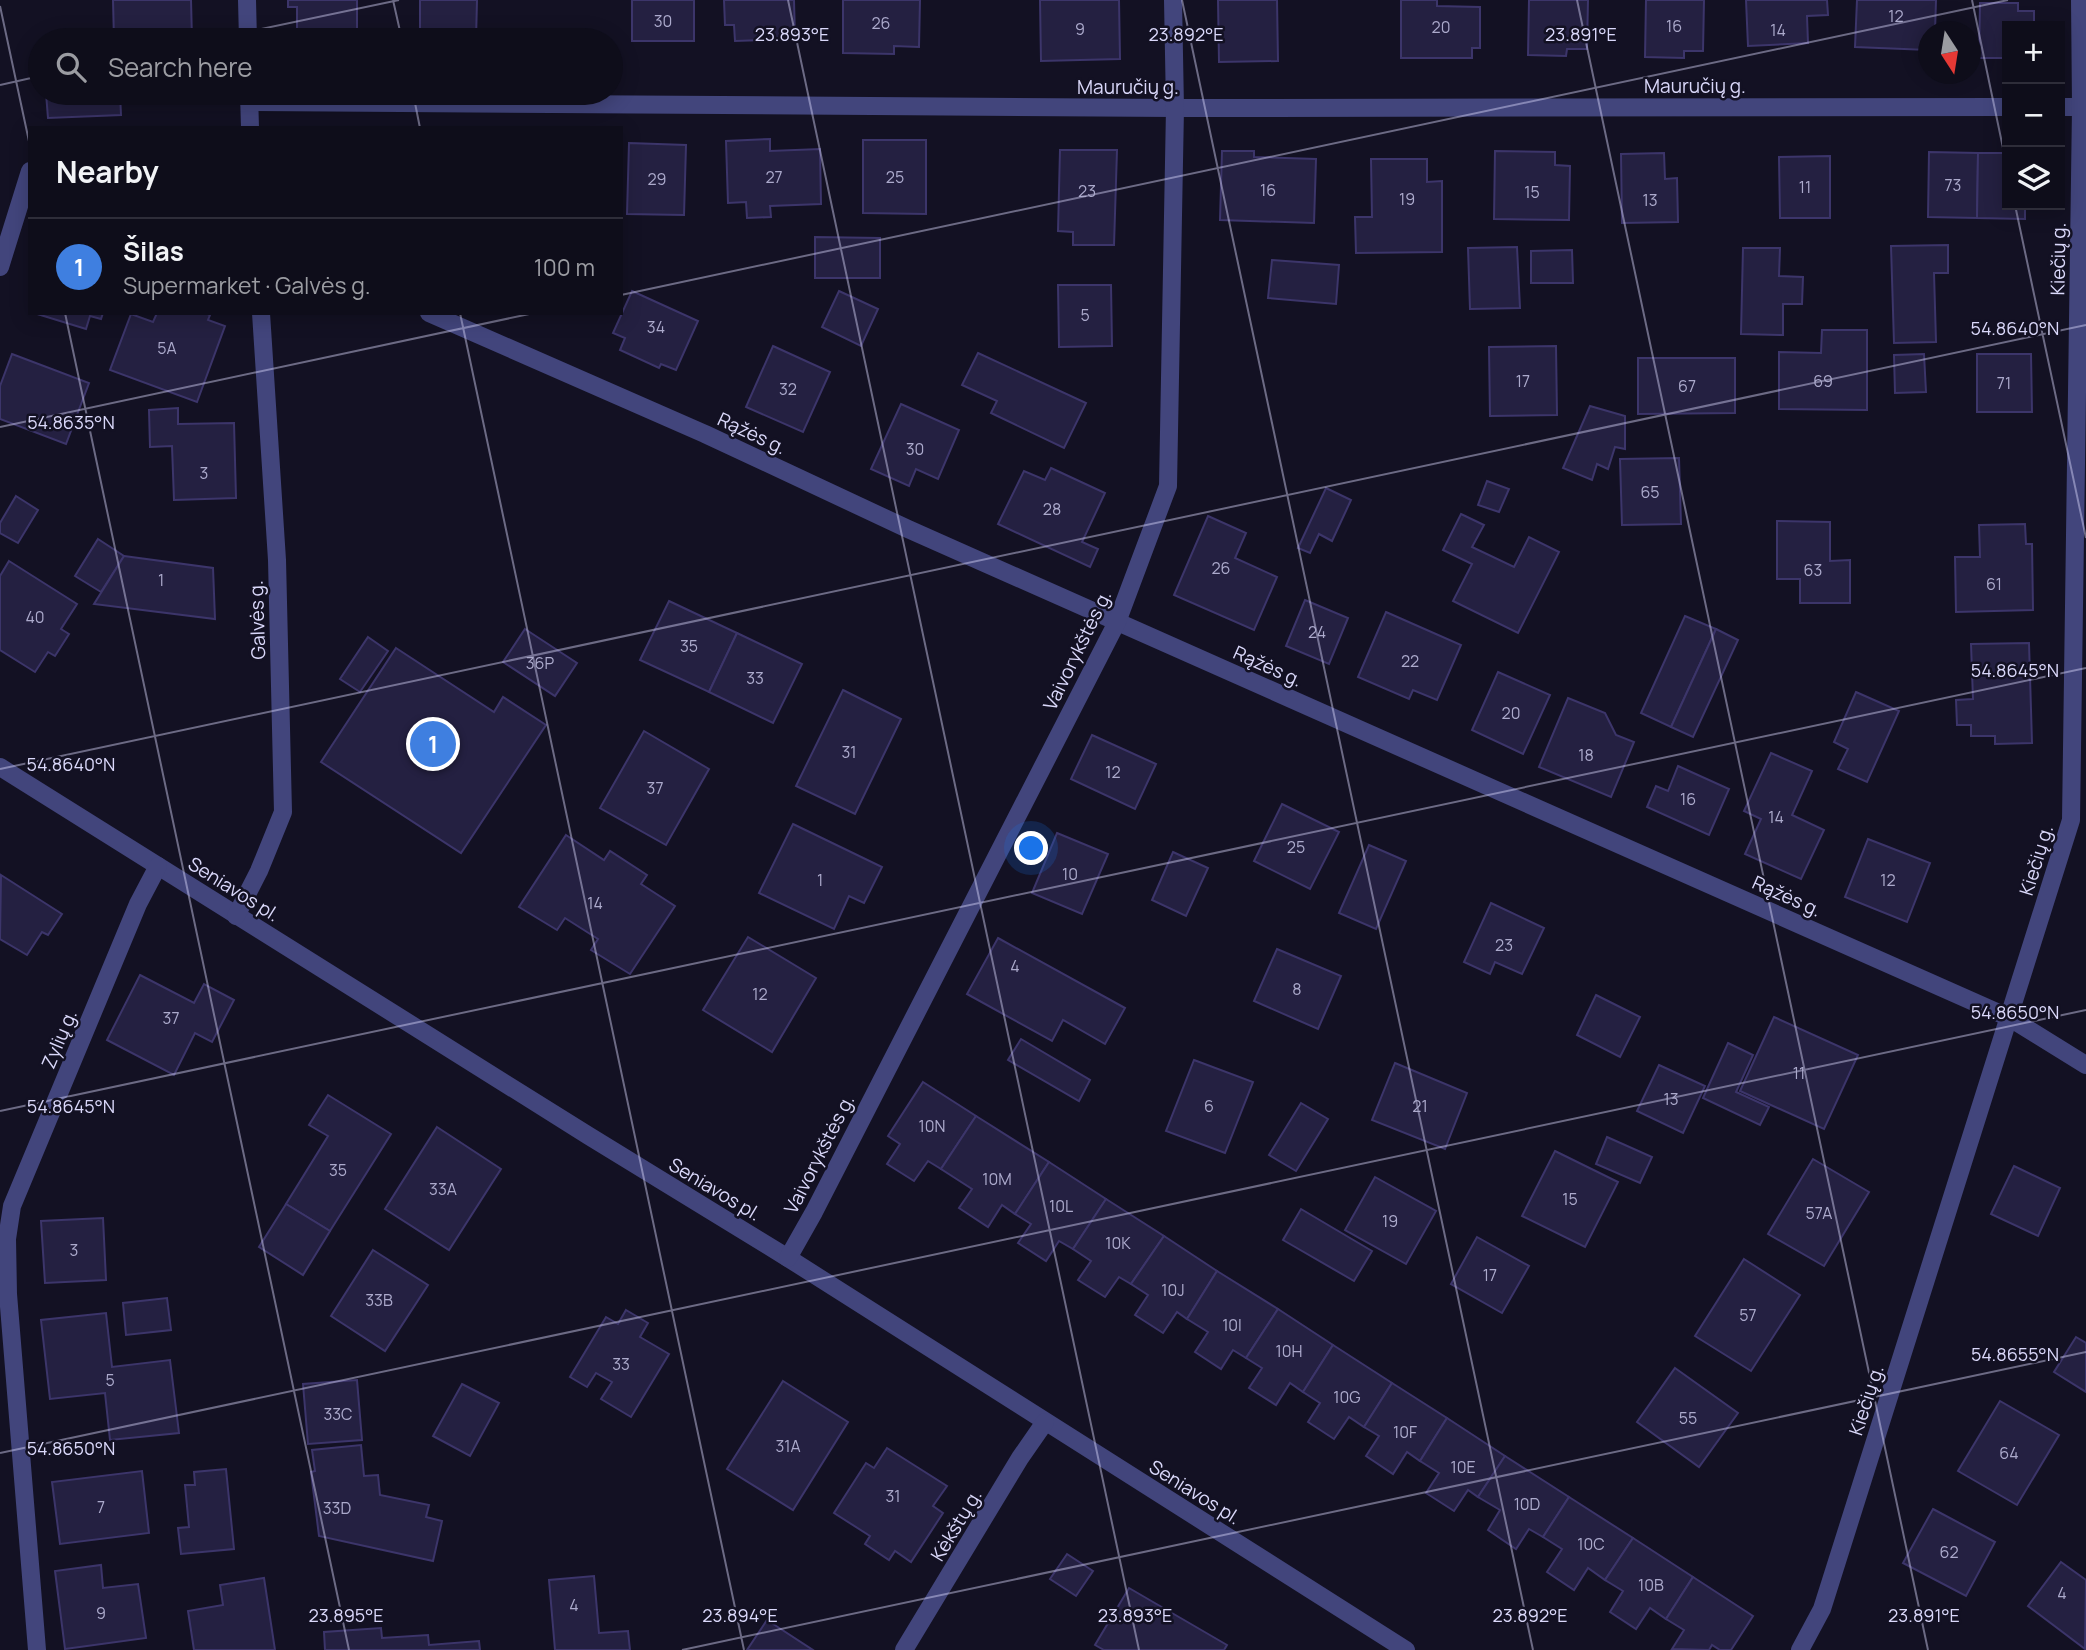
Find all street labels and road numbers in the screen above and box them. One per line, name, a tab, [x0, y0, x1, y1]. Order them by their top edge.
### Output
street label: Mauručių g.	[1644, 73, 1746, 99]
street label: Mauručių g.	[1077, 74, 1179, 100]
street label: Kiečių g.	[2044, 222, 2072, 296]
street label: Rąžės g.	[713, 406, 791, 460]
street label: Galvės g.	[243, 580, 271, 660]
street label: Vaivorykštės g.	[1037, 586, 1117, 714]
street label: Rąžės g.	[1229, 639, 1307, 693]
street label: Kiečių g.	[2013, 821, 2059, 899]
street label: Seniavos pl.	[183, 851, 285, 927]
street label: Rąžės g.	[1748, 869, 1826, 923]
street label: Zylių g.	[35, 1006, 83, 1072]
street label: Vaivorykštės g.	[778, 1090, 860, 1218]
street label: Seniavos pl.	[664, 1151, 766, 1227]
street label: Kiečių g.	[1842, 1361, 1890, 1439]
street label: Seniavos pl.	[1144, 1454, 1246, 1530]
street label: Kėkštų g.	[924, 1484, 988, 1566]

